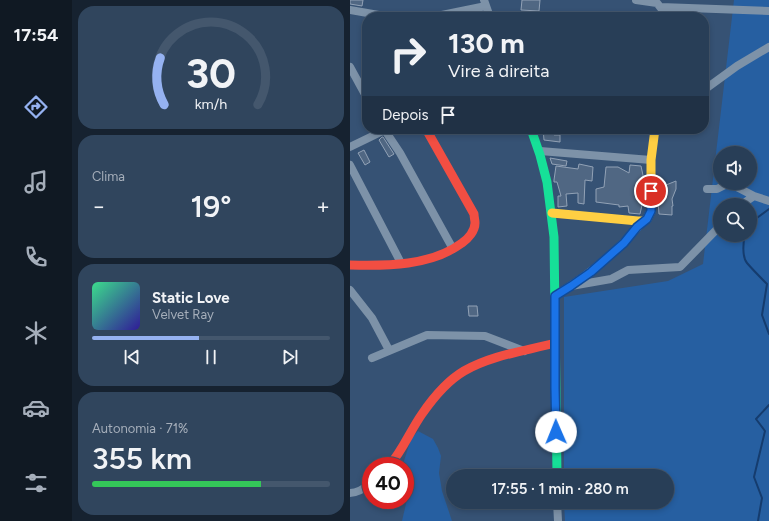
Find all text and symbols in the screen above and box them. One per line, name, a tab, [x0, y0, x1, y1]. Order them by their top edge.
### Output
text: 17:54	[14, 24, 58, 46]
text: 130 m	[448, 26, 525, 60]
icon: right	[382, 28, 434, 80]
text: 30	[186, 48, 236, 98]
text: Vire à direita	[448, 60, 549, 82]
icon: directions	[22, 93, 50, 121]
text: km/h	[195, 95, 227, 113]
icon: arrive	[437, 104, 459, 126]
text: Depois	[382, 106, 429, 124]
map controls	[713, 146, 757, 242]
button: sound	[713, 146, 757, 190]
icon: music	[22, 168, 50, 196]
text: Clima	[92, 169, 125, 184]
pin	[634, 174, 668, 208]
icon: arrive	[640, 180, 662, 202]
text: 19°	[190, 188, 232, 225]
text: −	[92, 193, 106, 220]
text: +	[316, 193, 330, 220]
button: search	[713, 198, 757, 242]
icon: phone	[22, 243, 50, 271]
text: Static Love	[152, 289, 230, 307]
text: Velvet Ray	[152, 307, 214, 322]
icon: climate	[22, 319, 50, 347]
icon: previous	[121, 346, 143, 368]
icon: pause	[200, 346, 222, 368]
icon: next	[279, 346, 301, 368]
icon: car	[22, 394, 50, 422]
position arrow	[535, 411, 577, 453]
text: Autonomia · 71%	[92, 421, 188, 436]
text: 355 km	[92, 440, 192, 477]
speed limit sign: 40	[362, 457, 414, 509]
icon: filters	[22, 469, 50, 497]
text: 17:55 · 1 min · 280 m	[491, 480, 629, 498]

